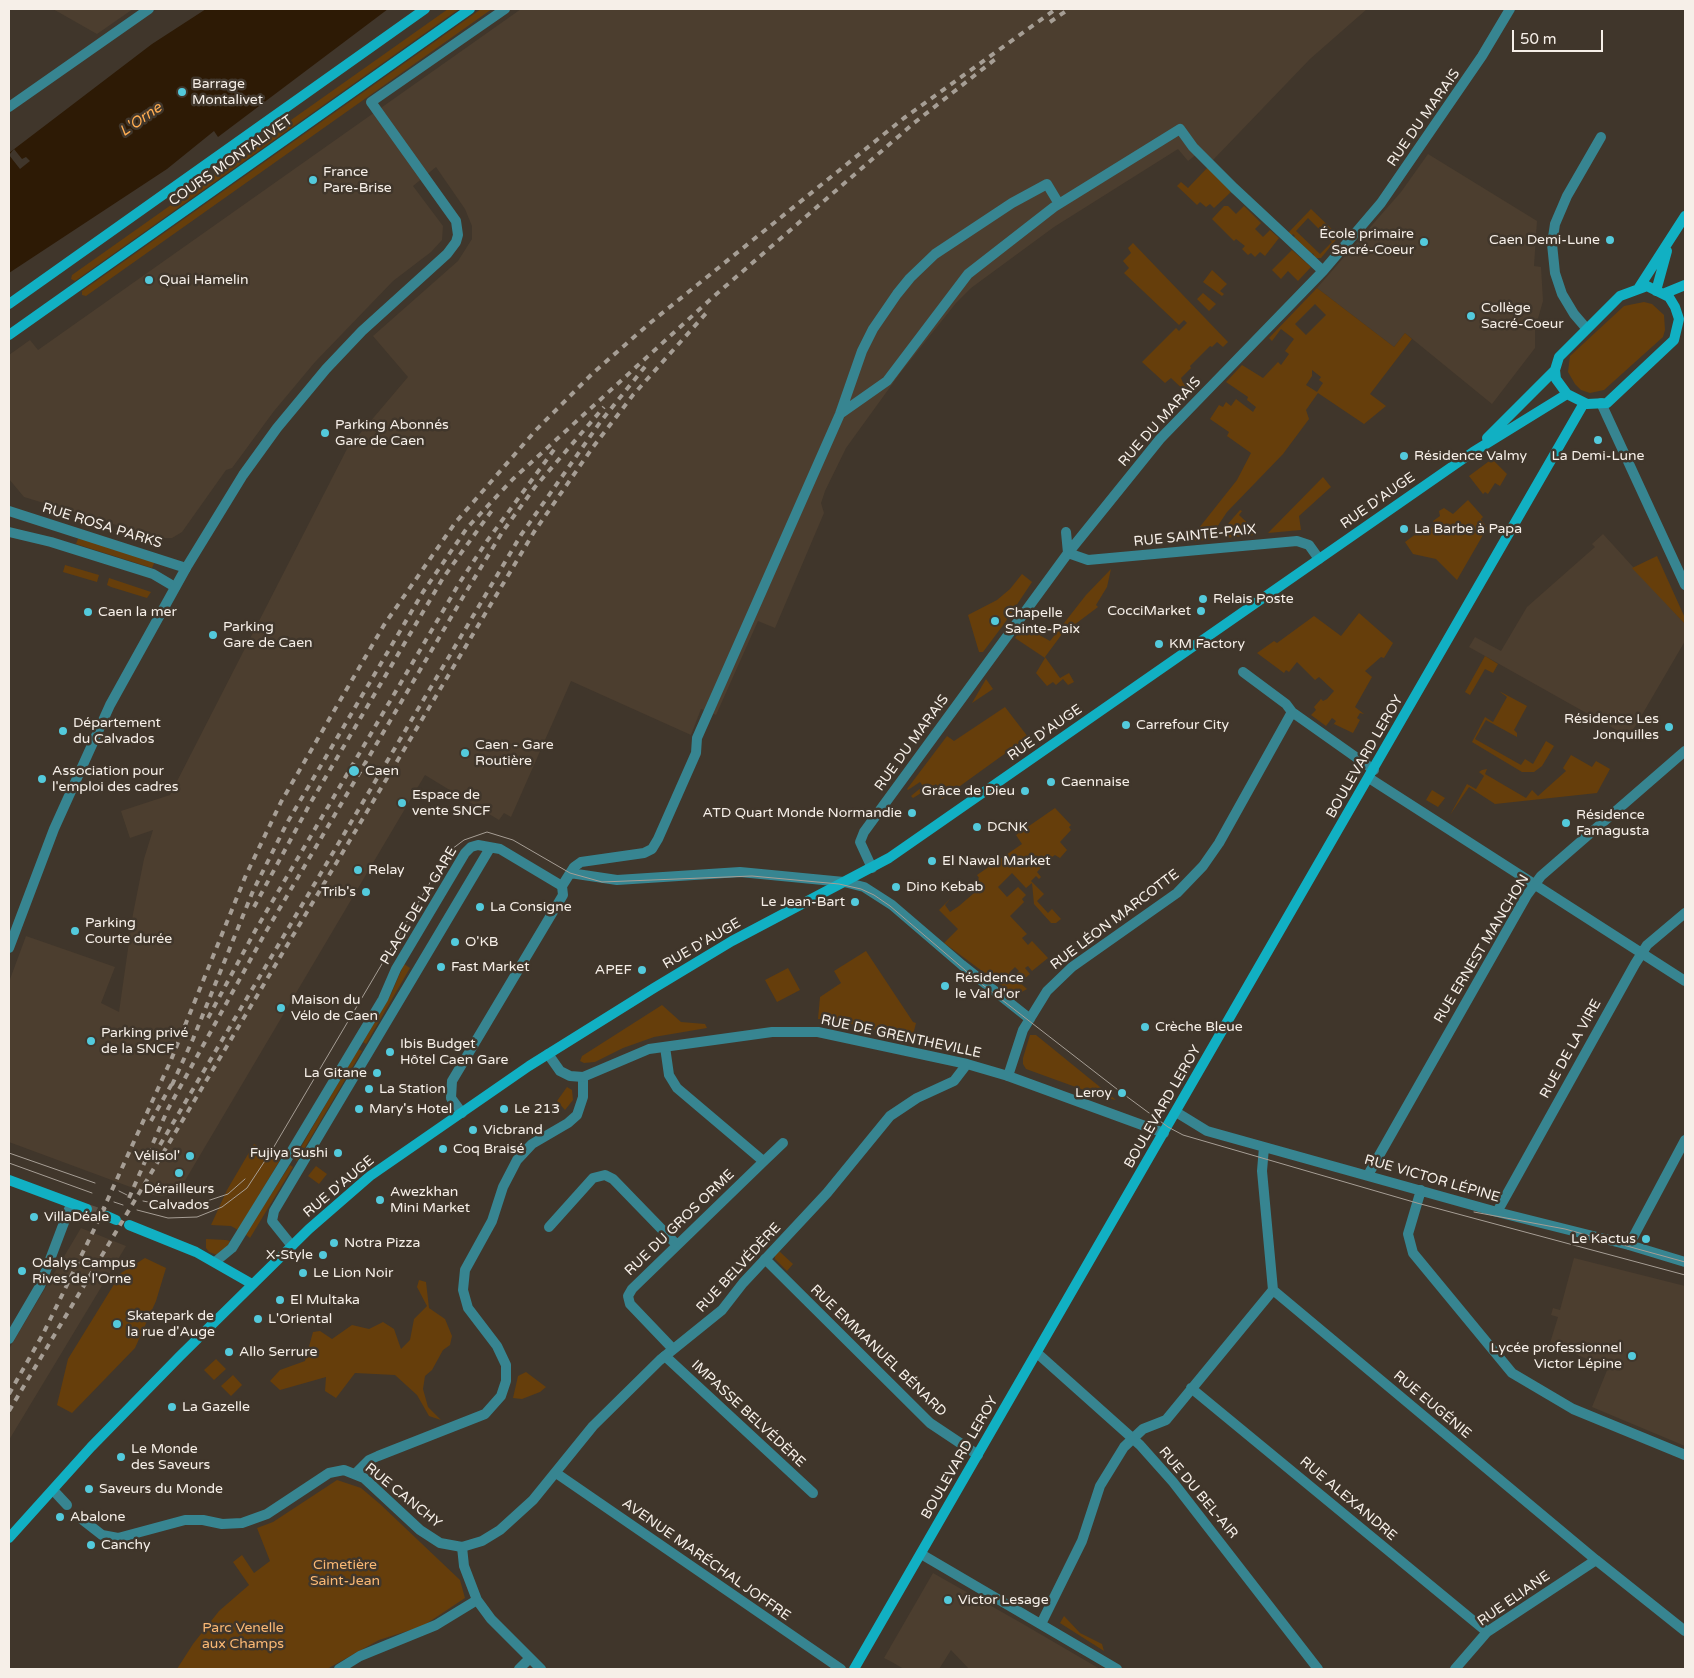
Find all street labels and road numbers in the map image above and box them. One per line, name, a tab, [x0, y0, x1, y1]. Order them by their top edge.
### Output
street label: RUE DU MARAIS	[1384, 66, 1464, 170]
street label: COURS MONTALIVET	[166, 112, 296, 210]
street label: RUE DU MARAIS	[1115, 374, 1205, 470]
street label: RUE D'AUGE	[1338, 469, 1418, 533]
street label: RUE ROSA PARKS	[40, 500, 164, 552]
street label: RUE SAINTE-PAIX	[1133, 521, 1257, 551]
street label: RUE DU MARAIS	[871, 692, 953, 794]
street label: BOULEVARD LEROY	[1323, 693, 1407, 821]
street label: RUE D'AUGE	[1005, 701, 1085, 765]
street label: PLACE DE LA GARE	[377, 844, 461, 968]
street label: RUE LÉON MARCOTTE	[1047, 866, 1183, 974]
street label: RUE ERNEST MANCHON	[1431, 872, 1533, 1026]
street label: RUE D'AUGE	[660, 915, 744, 973]
street label: RUE DE LA VIRE	[1537, 997, 1605, 1101]
street label: RUE DE GRENTHEVILLE	[819, 1012, 983, 1062]
street label: BOULEVARD LEROY	[1121, 1043, 1205, 1171]
street label: RUE VICTOR LÉPINE	[1362, 1152, 1502, 1206]
street label: RUE D'AUGE	[300, 1153, 378, 1221]
street label: RUE DU GROS ORME	[622, 1166, 738, 1280]
street label: RUE BELVÉDÈRE	[693, 1220, 785, 1316]
street label: RUE EMMANUEL BÉNARD	[806, 1281, 950, 1421]
street label: IMPASSE BELVÉDÈRE	[688, 1357, 808, 1471]
street label: RUE EUGÉNIE	[1390, 1368, 1474, 1442]
street label: BOULEVARD LEROY	[918, 1394, 1002, 1522]
street label: RUE DU BEL-AIR	[1155, 1444, 1241, 1542]
street label: RUE ALEXANDRE	[1296, 1454, 1400, 1544]
street label: RUE CANCHY	[361, 1460, 445, 1532]
street label: AVENUE MARÉCHAL JOFFRE	[618, 1495, 794, 1625]
street label: RUE ELIANE	[1474, 1568, 1554, 1630]

